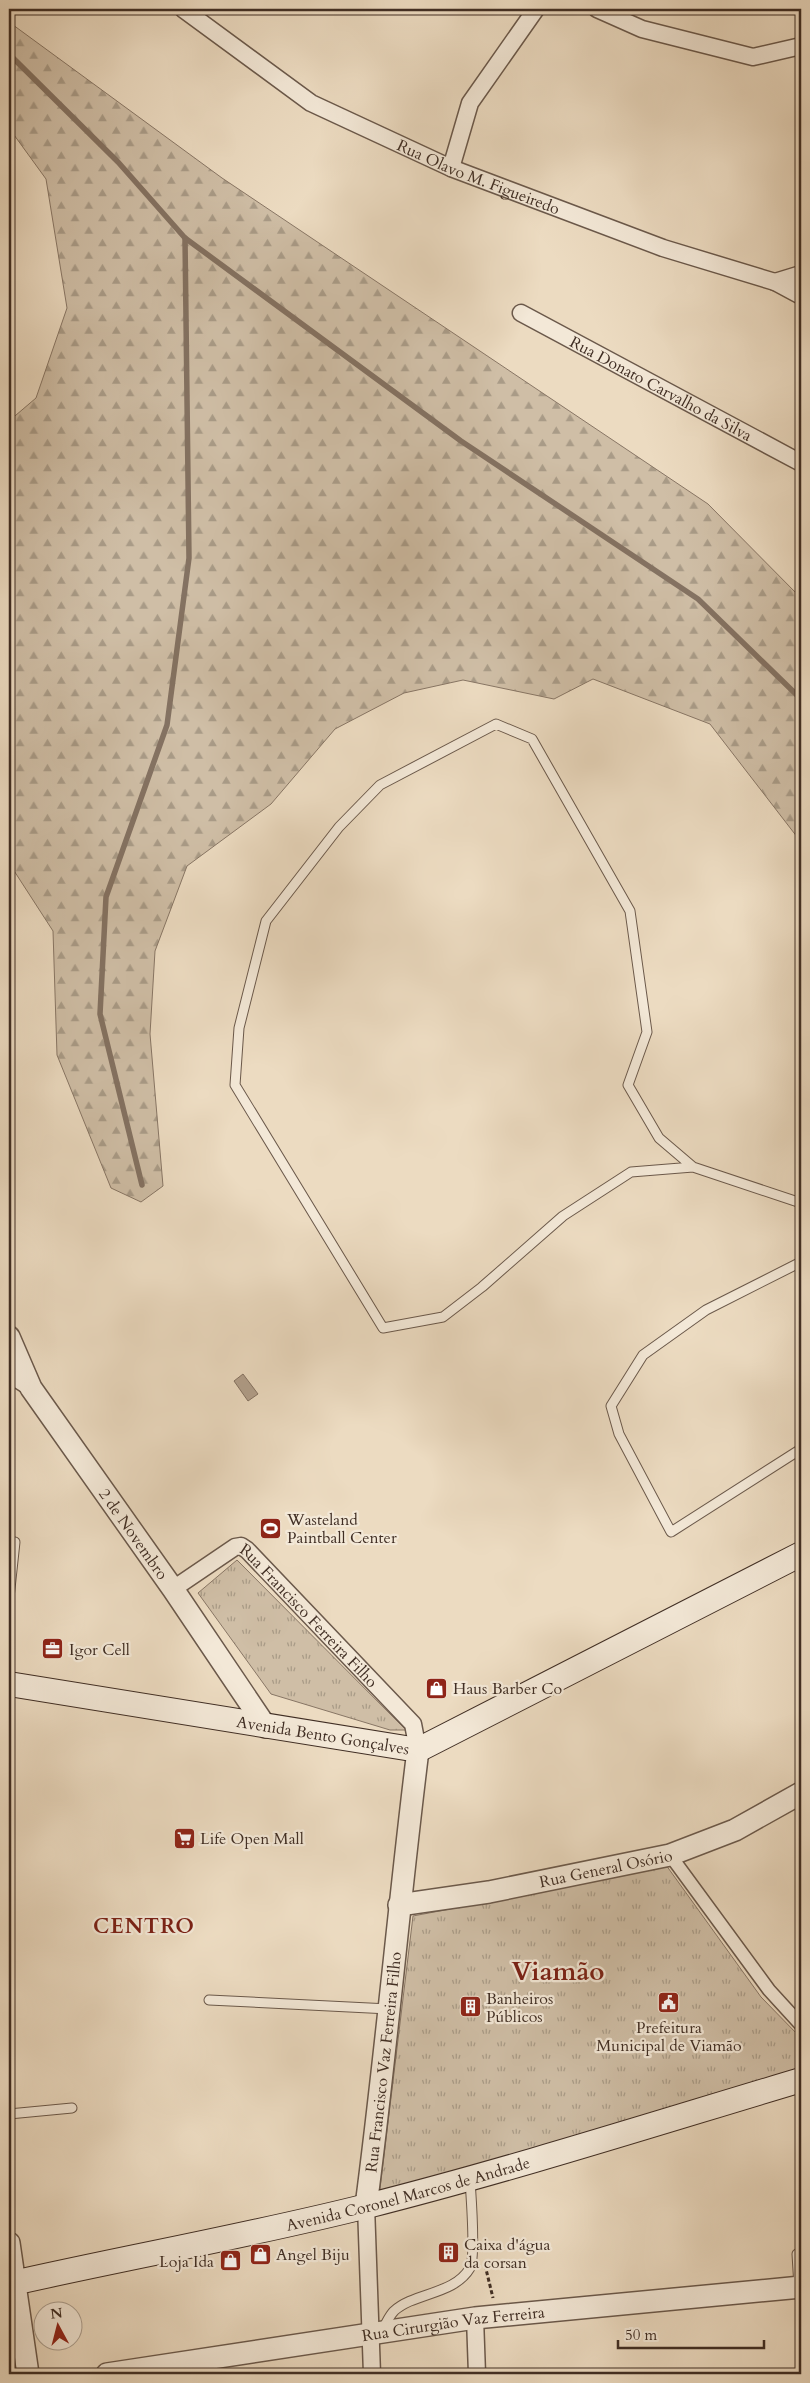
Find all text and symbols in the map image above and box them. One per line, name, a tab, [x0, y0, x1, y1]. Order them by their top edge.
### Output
street label: Rua Olavo M. Figueiredo	[393, 134, 563, 220]
street label: Rua Donato Carvalho da Silva	[566, 331, 756, 447]
street label: 2 de Novembro	[93, 1484, 173, 1585]
place label: Wasteland Paintball Center	[286, 1509, 397, 1549]
sports icon: Wasteland Paintball Center	[259, 1516, 283, 1540]
street label: Rua Francisco Ferreira Filho	[235, 1538, 383, 1693]
office icon: Igor Cell	[41, 1637, 65, 1661]
place label: Igor Cell	[69, 1639, 130, 1661]
shop icon: Haus Barber Co	[425, 1676, 449, 1700]
place label: Haus Barber Co	[453, 1678, 563, 1700]
street label: Avenida Bento Gonçalves	[235, 1711, 411, 1760]
supermarket icon: Life Open Mall	[172, 1826, 196, 1850]
place label: Life Open Mall	[200, 1828, 304, 1850]
street label: Rua General Osório	[537, 1845, 675, 1893]
district label: CENTRO	[93, 1912, 195, 1941]
street label: Rua Francisco Vaz Ferreira Filho	[360, 1950, 407, 2174]
district label: Viamão	[511, 1954, 605, 1989]
place label: Banheiros Públicos	[486, 1988, 553, 2028]
public building icon: Prefeitura Municipal de Viamão	[657, 1991, 681, 2015]
building icon: Banheiros Públicos	[458, 1995, 482, 2019]
place label: Prefeitura Municipal de Viamão	[596, 2017, 742, 2057]
street label: Avenida Coronel Marcos de Andrade	[284, 2152, 533, 2237]
place label: Caixa d'água da corsan	[464, 2234, 551, 2274]
building icon: Caixa d'água da corsan	[436, 2241, 460, 2265]
shop icon: Angel Biju	[248, 2242, 272, 2266]
place label: Angel Biju	[276, 2244, 350, 2266]
shop icon: Loja Ida	[218, 2249, 242, 2273]
place label: Loja Ida	[159, 2251, 214, 2273]
north arrow	[32, 2300, 82, 2350]
street label: Rua Cirurgião Vaz Ferreira	[360, 2301, 546, 2347]
text: N	[49, 2303, 64, 2324]
scale bar	[618, 2318, 764, 2350]
text: 50 m	[625, 2325, 657, 2345]

